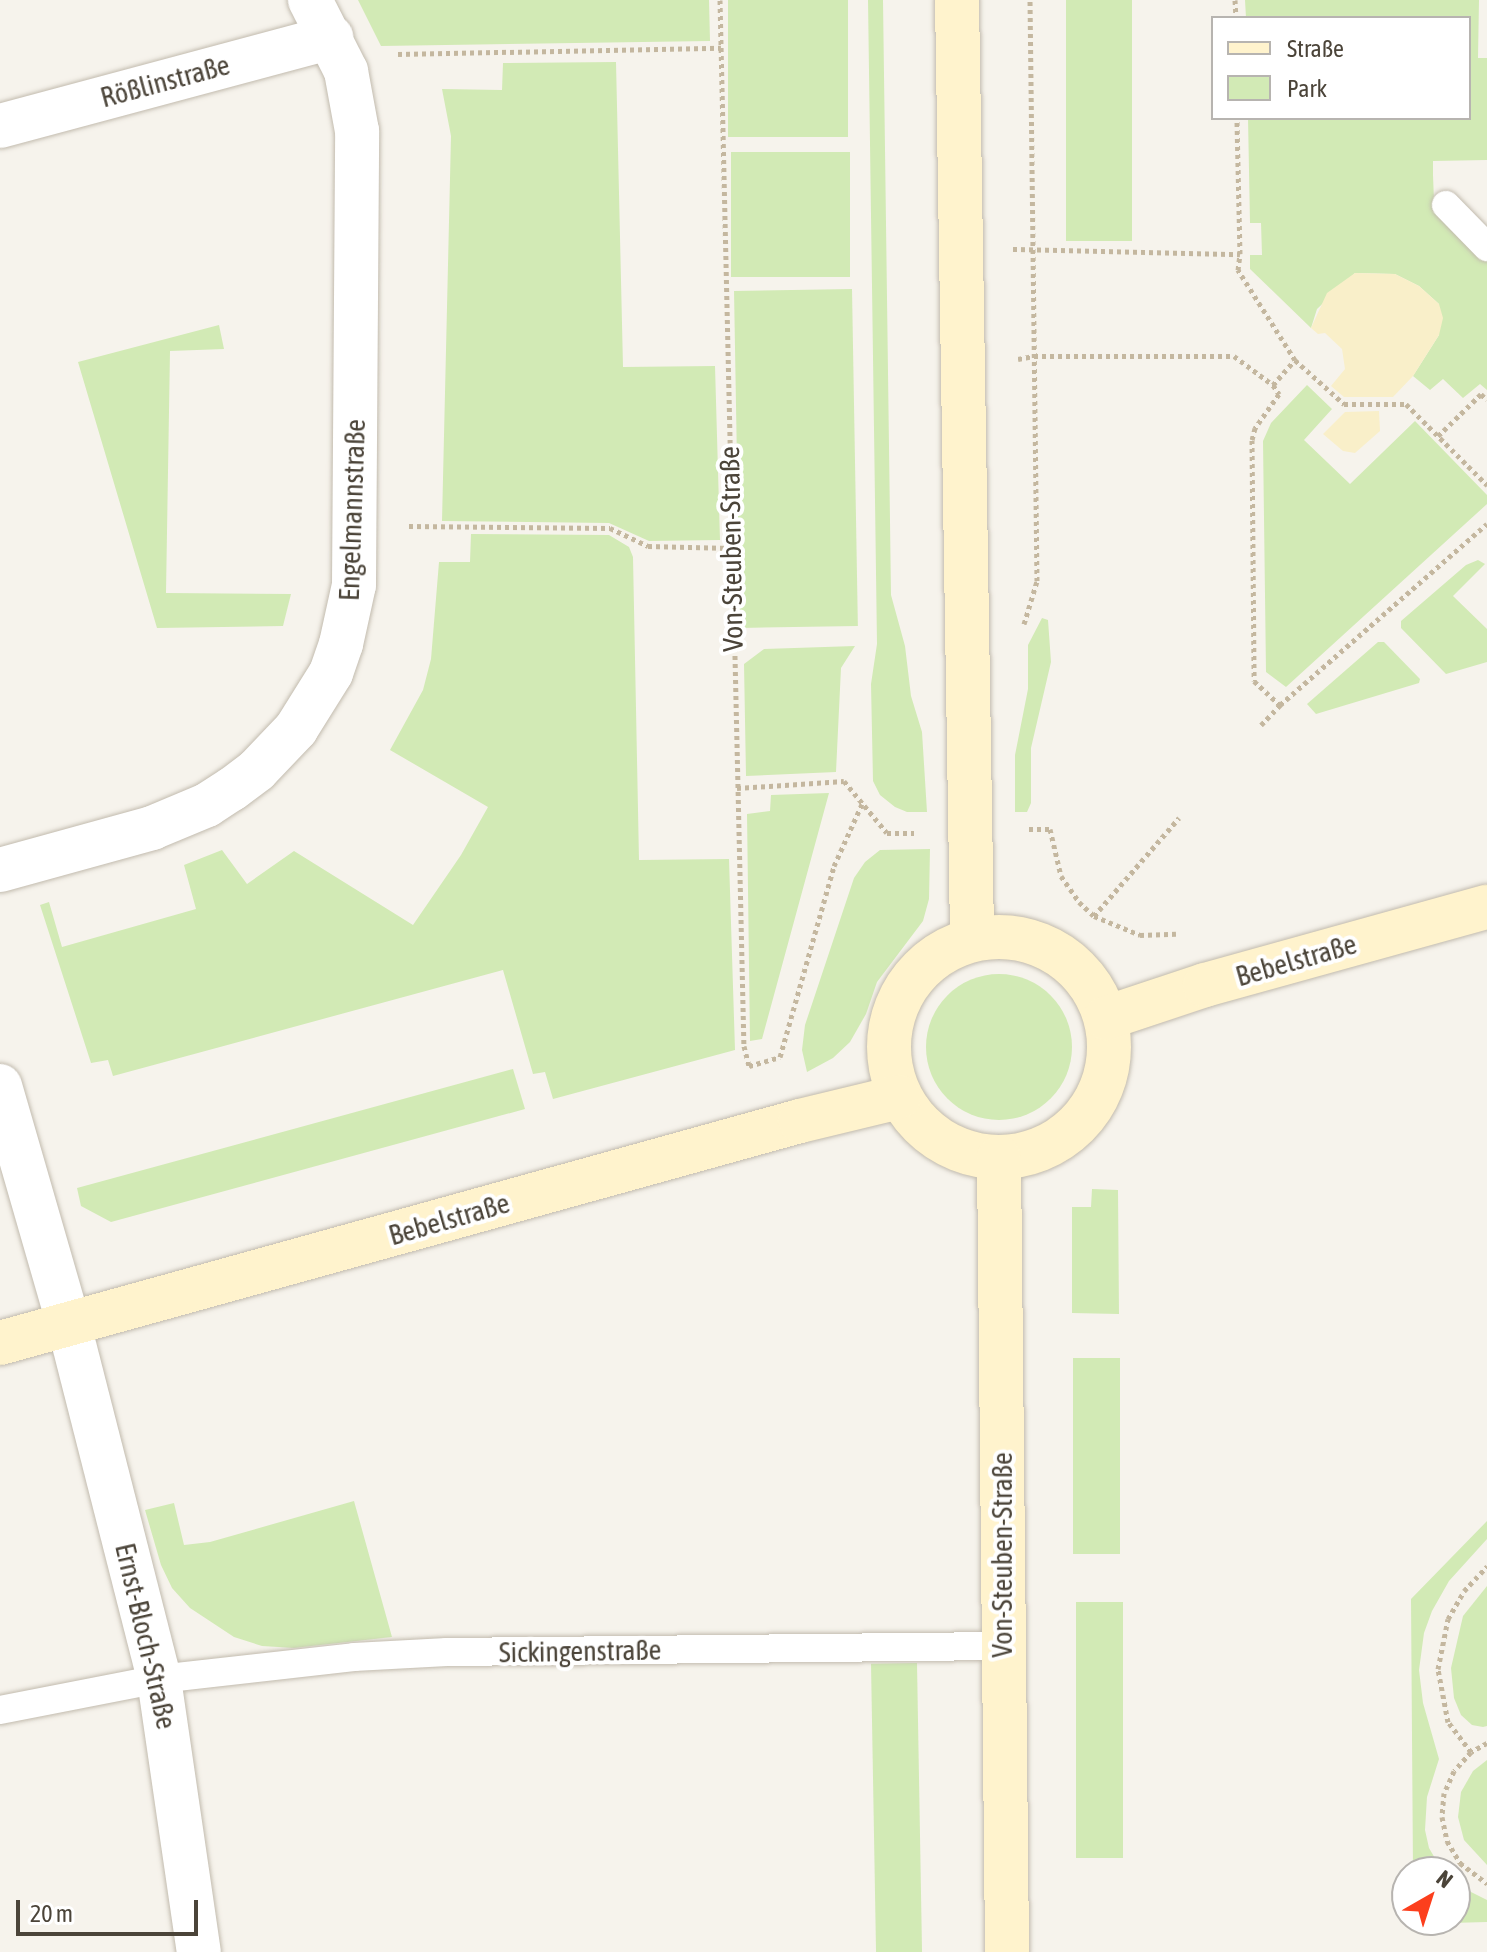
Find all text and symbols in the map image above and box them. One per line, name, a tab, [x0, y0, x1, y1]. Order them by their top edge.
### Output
legend	[1211, 16, 1471, 120]
text: Straße	[1287, 35, 1344, 62]
street label: Rößlinstraße	[97, 48, 233, 114]
text: Park	[1287, 75, 1327, 102]
street label: Engelmannstraße	[332, 418, 372, 602]
street label: Von-Steuben-Straße	[712, 446, 750, 652]
street label: Bebelstraße	[1232, 927, 1360, 993]
street label: Bebelstraße	[385, 1186, 513, 1252]
street label: Von-Steuben-Straße	[985, 1452, 1019, 1658]
street label: Ernst-Bloch-Straße	[108, 1540, 184, 1732]
street label: Sickingenstraße	[499, 1633, 661, 1669]
north arrow	[1391, 1856, 1471, 1936]
text: N	[1432, 1865, 1458, 1893]
scale bar	[20, 1884, 202, 1934]
text: 20 m	[30, 1900, 73, 1927]

